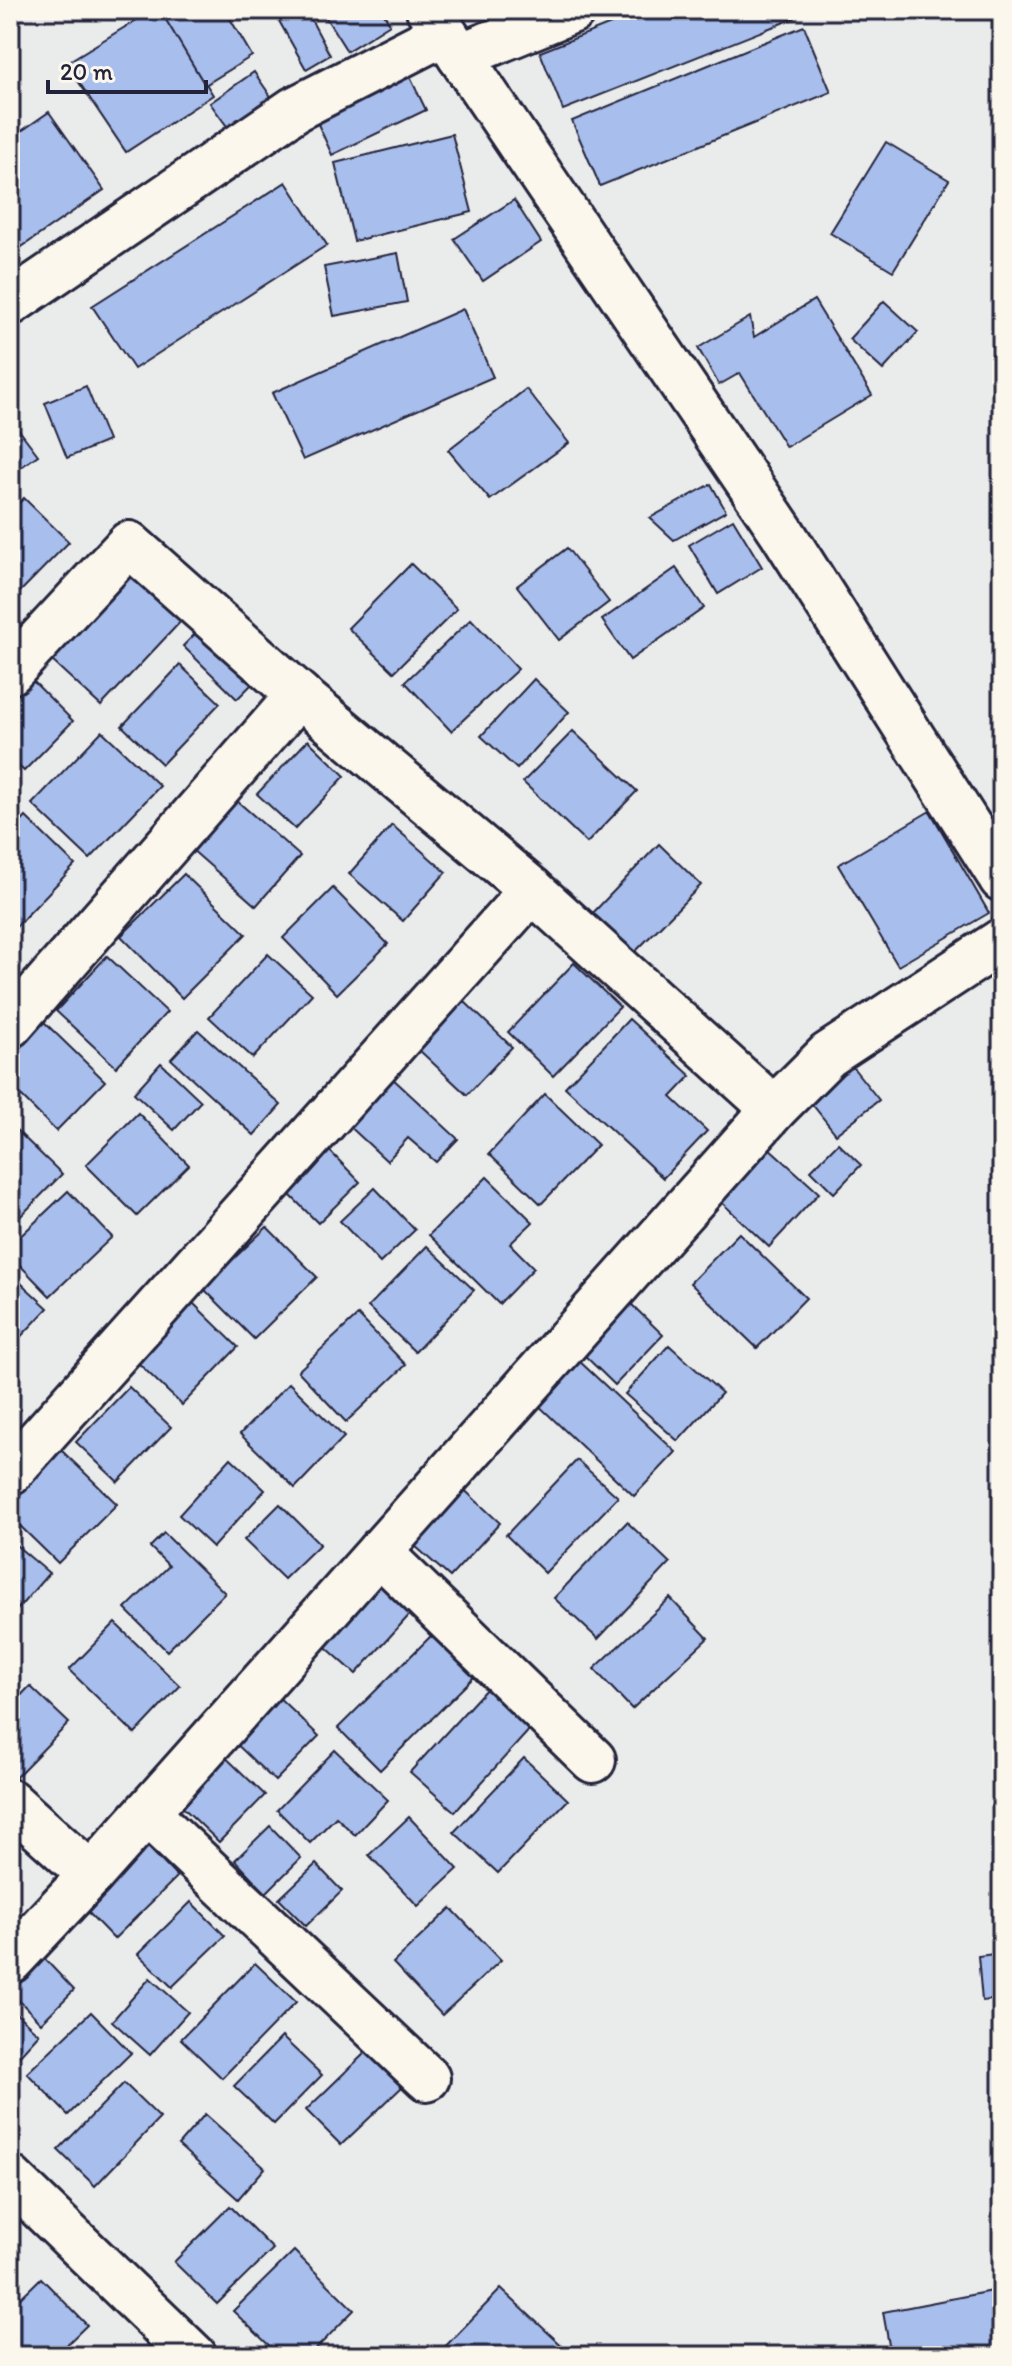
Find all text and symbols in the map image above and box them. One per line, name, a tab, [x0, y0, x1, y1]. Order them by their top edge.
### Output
scale bar	[48, 44, 206, 94]
text: 20 m	[60, 57, 113, 86]

